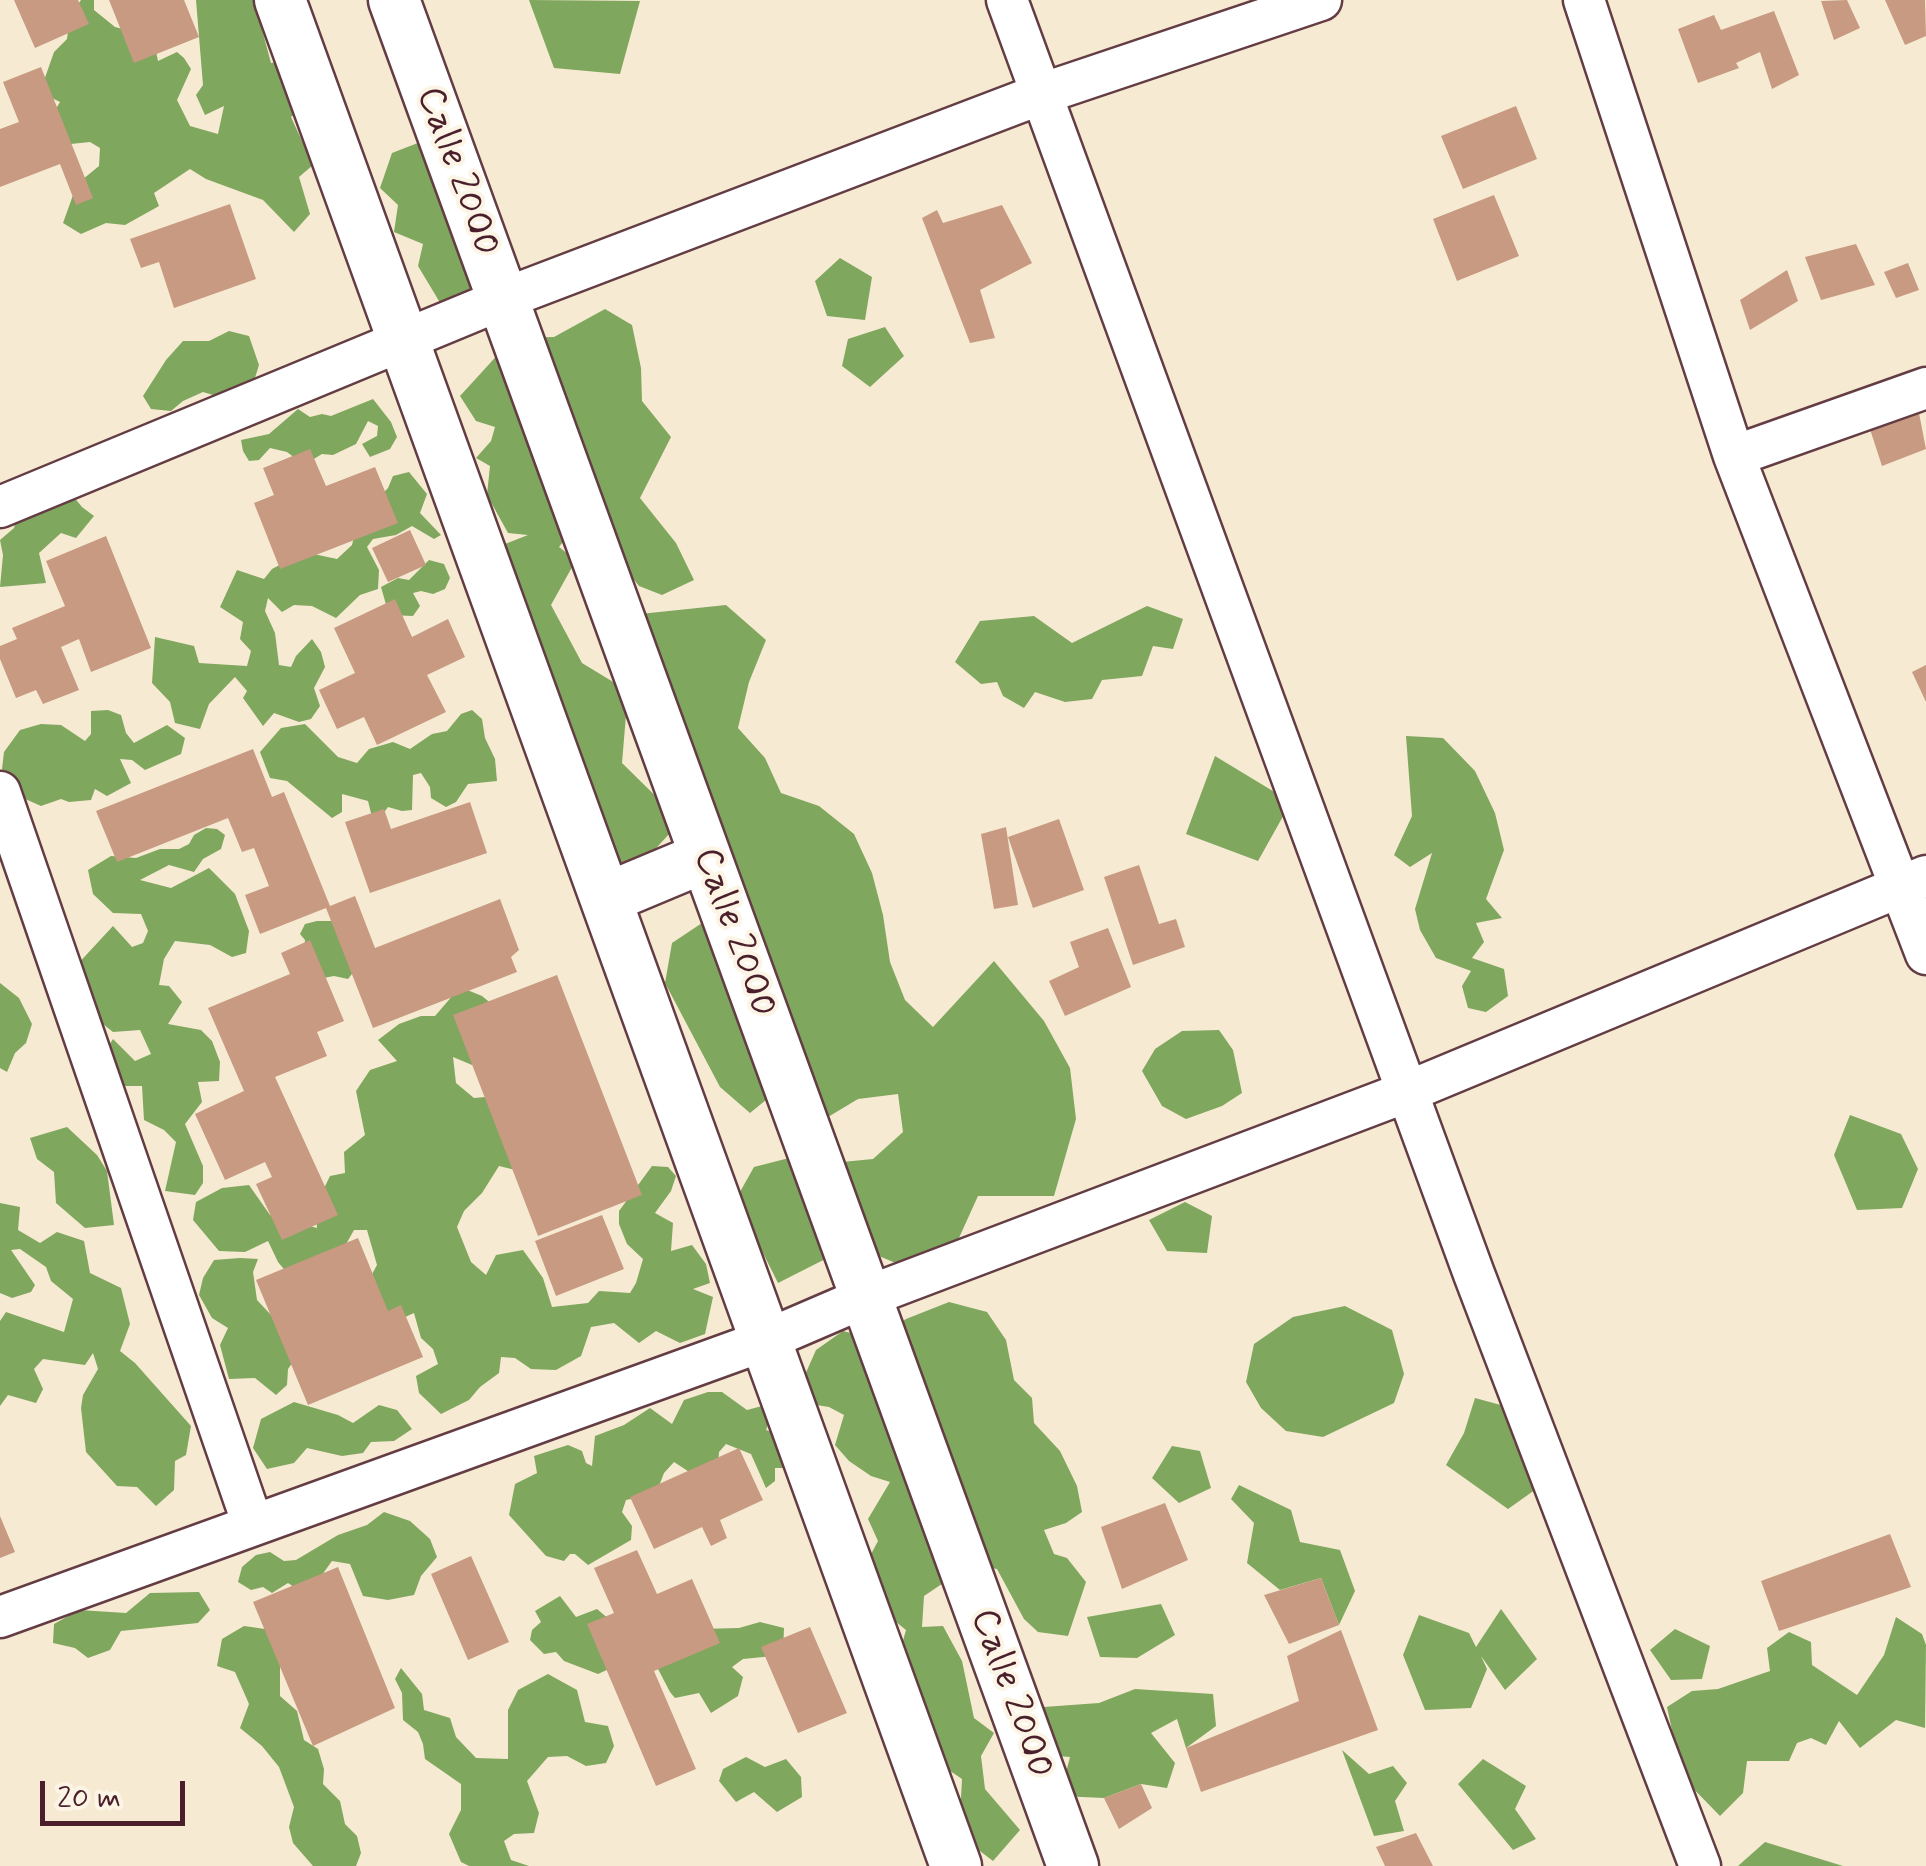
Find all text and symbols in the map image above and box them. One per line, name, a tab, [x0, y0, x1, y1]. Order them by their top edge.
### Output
street label: Calle 2000	[404, 81, 508, 263]
street label: Calle 2000	[681, 842, 785, 1024]
street label: Calle 2000	[958, 1603, 1062, 1785]
scale bar	[45, 1761, 190, 1823]
text: 20 m	[57, 1779, 121, 1818]

